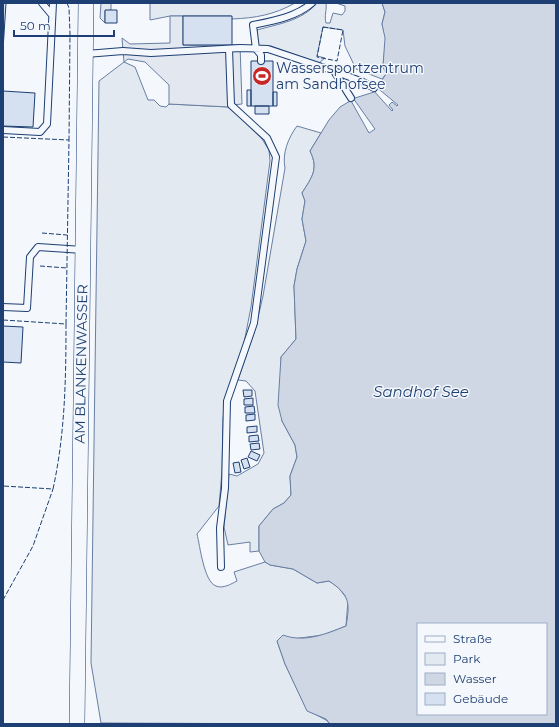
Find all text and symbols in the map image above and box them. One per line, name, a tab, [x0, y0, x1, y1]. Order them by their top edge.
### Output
scale bar	[14, 12, 114, 38]
text: 50 m	[20, 18, 51, 33]
place label: Wassersportzentrum am Sandhofsee	[276, 59, 424, 93]
sports icon: Wassersportzentrum am Sandhofsee	[251, 65, 273, 87]
street label: AM BLANKENWASSER	[71, 284, 91, 444]
water label: Sandhof See	[373, 382, 469, 401]
legend	[417, 623, 547, 715]
text: Straße	[453, 631, 492, 646]
text: Park	[453, 651, 481, 666]
text: Wasser	[453, 671, 497, 686]
text: Gebäude	[453, 691, 508, 706]

